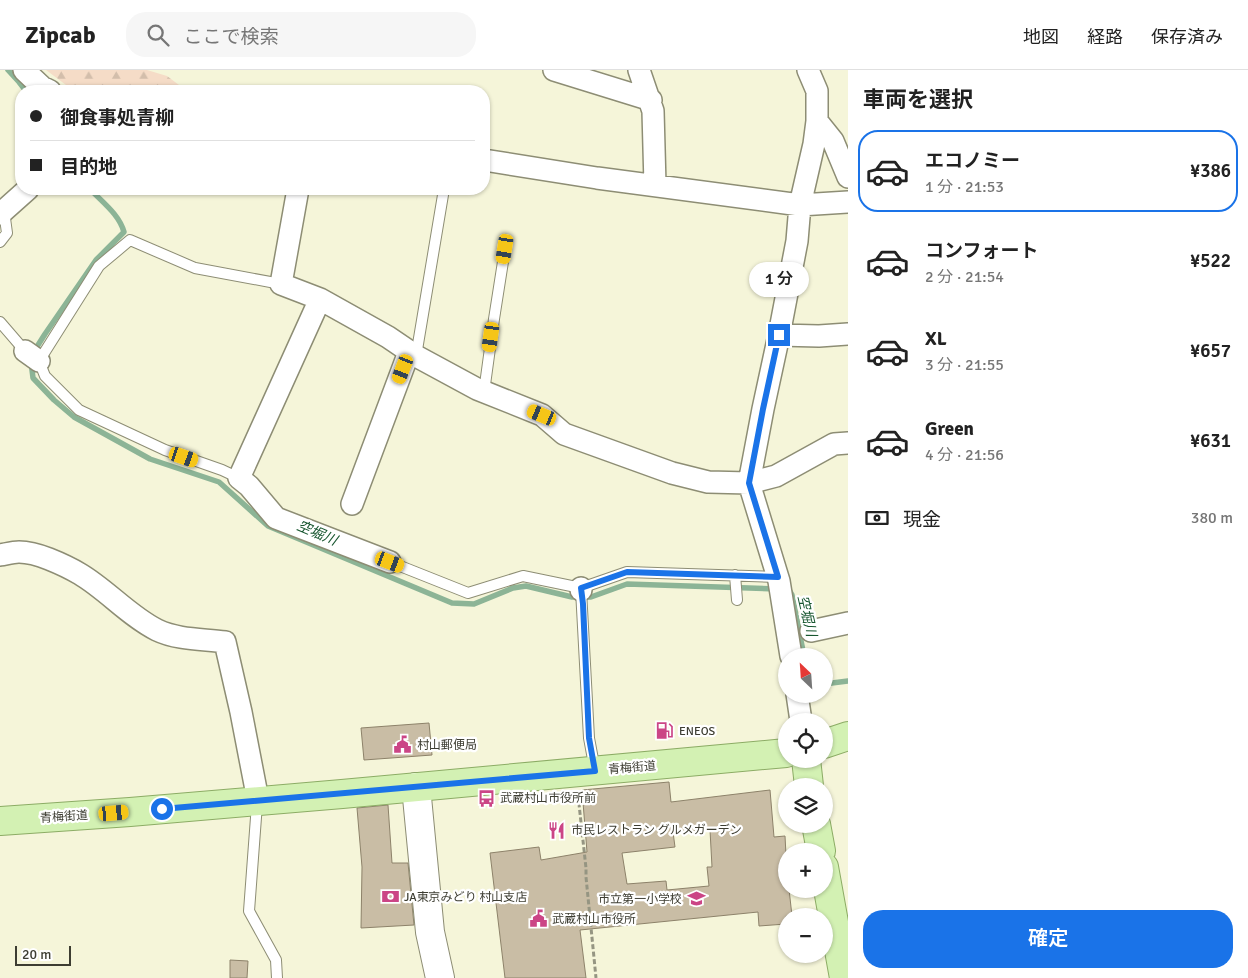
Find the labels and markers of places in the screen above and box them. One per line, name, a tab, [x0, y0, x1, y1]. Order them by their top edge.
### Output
fuel station icon: ENEOS	[655, 721, 675, 741]
place label: ENEOS	[679, 724, 716, 739]
public building icon: 村山郵便局	[393, 735, 413, 755]
place label: 村山郵便局	[417, 738, 477, 753]
bus stop icon: 武蔵村山市役所前	[476, 788, 496, 808]
place label: 武蔵村山市役所前	[500, 791, 596, 806]
restaurant icon: 市民レストラン グルメガーデン	[547, 820, 567, 840]
place label: 市民レストラン グルメガーデン	[571, 823, 742, 838]
bank icon: JA東京みどり 村山支店	[380, 887, 400, 907]
school or university icon: 市立第一小学校	[686, 889, 706, 909]
place label: JA東京みどり 村山支店	[404, 890, 527, 905]
place label: 市立第一小学校	[598, 892, 682, 907]
public building icon: 武蔵村山市役所	[528, 909, 548, 929]
place label: 武蔵村山市役所	[552, 912, 636, 927]

